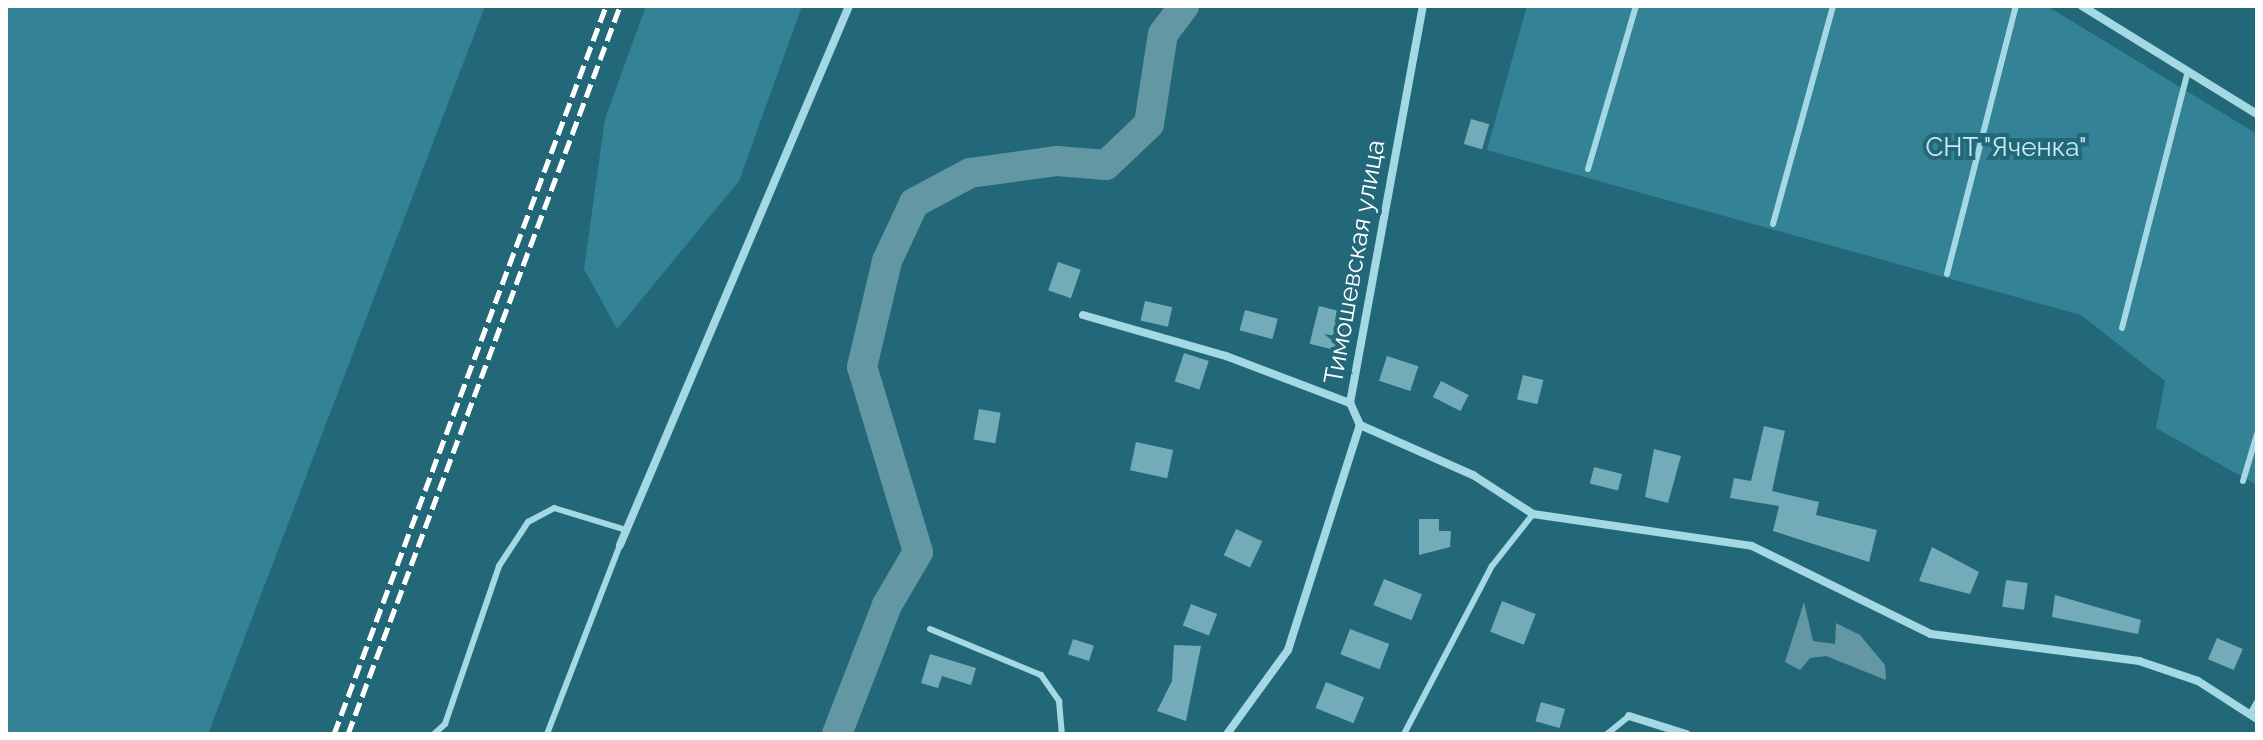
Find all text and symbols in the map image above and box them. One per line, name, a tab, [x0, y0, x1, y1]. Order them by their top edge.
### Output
park label: СНТ "Яченка"	[1925, 132, 2087, 164]
street label: Тимошевская улица	[1318, 137, 1392, 387]

